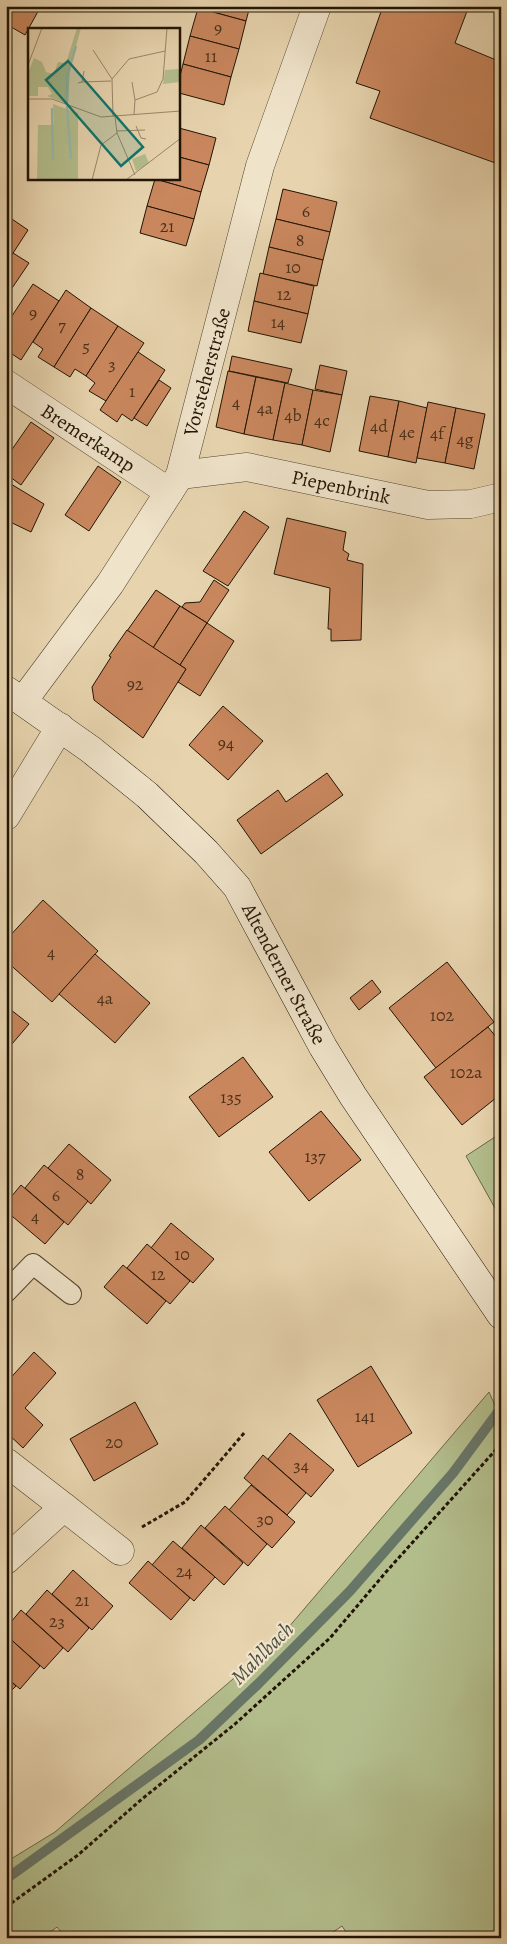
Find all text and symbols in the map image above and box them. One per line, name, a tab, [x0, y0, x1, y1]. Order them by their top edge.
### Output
house number: 9	[214, 16, 222, 40]
inset map	[28, 28, 180, 180]
house number: 11	[205, 44, 217, 68]
house number: 6	[302, 199, 310, 223]
house number: 21	[160, 214, 174, 238]
house number: 8	[296, 228, 304, 252]
house number: 10	[285, 255, 301, 279]
house number: 12	[277, 282, 292, 306]
house number: 9	[29, 301, 37, 325]
street label: Vorsteherstraße	[177, 305, 237, 440]
house number: 14	[271, 310, 285, 334]
house number: 7	[58, 313, 66, 337]
house number: 5	[82, 334, 90, 358]
house number: 3	[108, 352, 116, 376]
house number: 1	[129, 379, 135, 403]
house number: 4	[232, 390, 240, 414]
house number: 4a	[257, 396, 274, 420]
street label: Bremerkamp	[36, 397, 140, 479]
house number: 4b	[284, 403, 302, 427]
house number: 4c	[314, 408, 330, 432]
house number: 4d	[370, 414, 388, 438]
house number: 4e	[399, 420, 415, 444]
house number: 4f	[430, 421, 447, 445]
house number: 4g	[456, 427, 474, 451]
street label: Piepenbrink	[289, 463, 393, 511]
house number: 92	[127, 672, 144, 696]
house number: 94	[218, 731, 234, 755]
street label: Altenderner Straße	[235, 898, 333, 1049]
house number: 4	[47, 940, 55, 964]
house number: 4a	[97, 986, 114, 1010]
house number: 102	[430, 1003, 455, 1027]
house number: 102a	[450, 1060, 483, 1084]
house number: 135	[220, 1085, 242, 1109]
house number: 137	[304, 1144, 326, 1168]
house number: 8	[76, 1162, 84, 1186]
house number: 6	[52, 1183, 60, 1207]
house number: 4	[31, 1204, 39, 1228]
house number: 10	[174, 1242, 190, 1266]
house number: 12	[151, 1262, 166, 1286]
house number: 141	[355, 1404, 375, 1428]
house number: 20	[105, 1430, 123, 1454]
house number: 34	[293, 1453, 309, 1477]
house number: 30	[256, 1507, 274, 1531]
house number: 24	[176, 1559, 192, 1583]
house number: 21	[75, 1588, 89, 1612]
house number: 23	[49, 1609, 65, 1633]
water label: Mahlbach	[224, 1615, 300, 1691]

